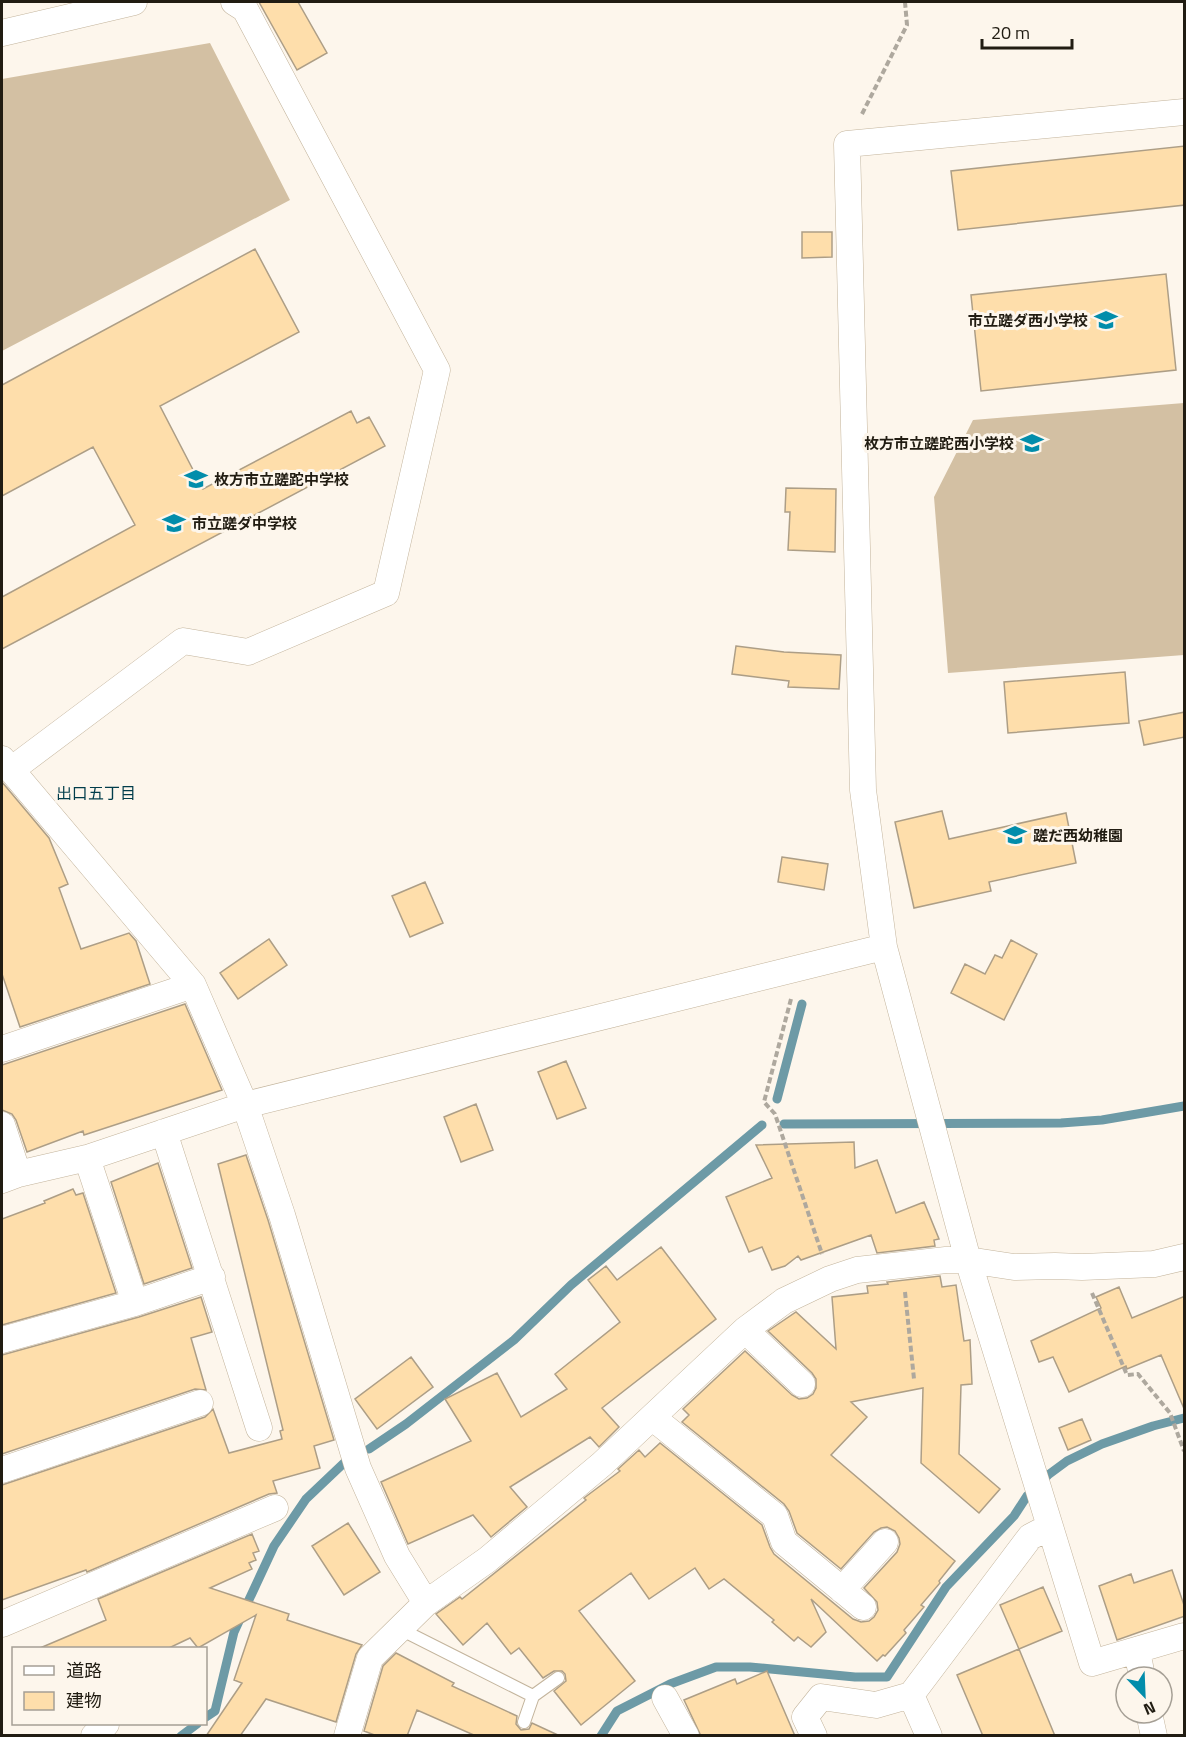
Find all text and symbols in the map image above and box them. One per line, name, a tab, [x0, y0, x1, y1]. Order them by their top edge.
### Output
scale bar	[982, 12, 1072, 50]
text: 20 m	[991, 19, 1030, 46]
school or university icon: 市立蹉ダ西小学校	[1093, 307, 1119, 333]
place label: 市立蹉ダ西小学校	[968, 309, 1088, 332]
school or university icon: 枚方市立蹉跎西小学校	[1019, 430, 1045, 456]
place label: 枚方市立蹉跎西小学校	[864, 432, 1014, 455]
school or university icon: 枚方市立蹉跎中学校	[183, 466, 209, 492]
place label: 枚方市立蹉跎中学校	[214, 468, 349, 491]
school or university icon: 市立蹉ダ中学校	[161, 510, 187, 536]
place label: 市立蹉ダ中学校	[192, 512, 297, 535]
district label: 出口五丁目	[56, 781, 136, 805]
school or university icon: 蹉だ西幼稚園	[1002, 822, 1028, 848]
place label: 蹉だ西幼稚園	[1033, 824, 1123, 847]
legend	[12, 1647, 207, 1725]
text: 道路	[66, 1657, 102, 1684]
north arrow	[1114, 1665, 1174, 1725]
text: 建物	[66, 1687, 102, 1714]
text: N	[1140, 1696, 1160, 1722]

